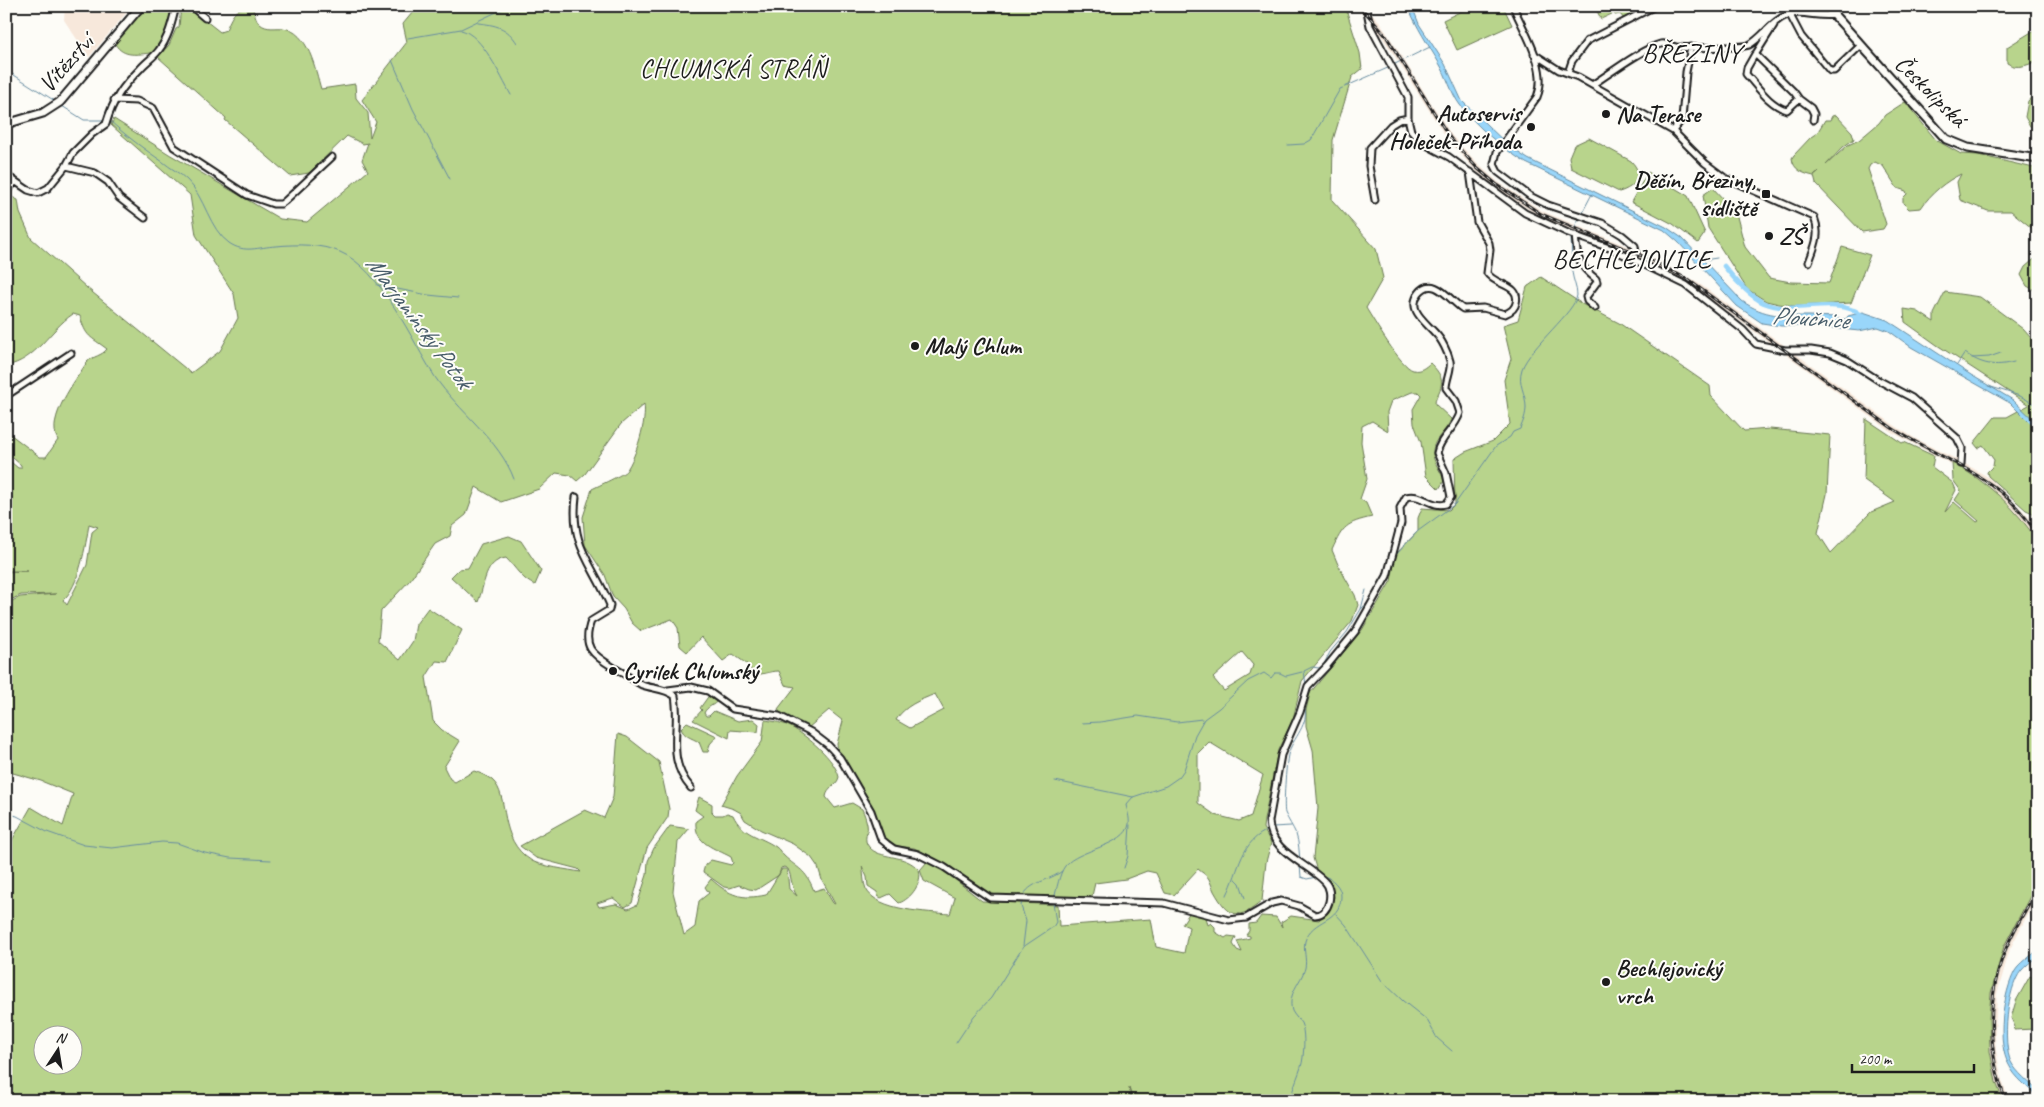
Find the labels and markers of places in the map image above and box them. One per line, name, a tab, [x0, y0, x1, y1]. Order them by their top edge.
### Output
place label: Autoservis Holeček-Příhoda	[1389, 98, 1524, 156]
place label: Na Terase	[1616, 99, 1702, 129]
marker: Na Terase	[1600, 108, 1612, 120]
marker: Autoservis Holeček-Příhoda	[1525, 121, 1537, 133]
place label: Děčín, Březiny, sídliště	[1634, 165, 1760, 223]
marker: Děčín, Březiny, sídliště	[1760, 188, 1772, 200]
place label: ZŠ	[1779, 221, 1809, 251]
marker: ZŠ	[1763, 230, 1775, 242]
place label: Malý Chlum	[925, 331, 1022, 361]
marker: Malý Chlum	[909, 340, 921, 352]
place label: Cyrilek Chlumský	[623, 656, 761, 686]
marker: Cyrilek Chlumský	[607, 665, 619, 677]
place label: Bechlejovický vrch	[1616, 953, 1724, 1011]
marker: Bechlejovický vrch	[1600, 976, 1612, 988]

